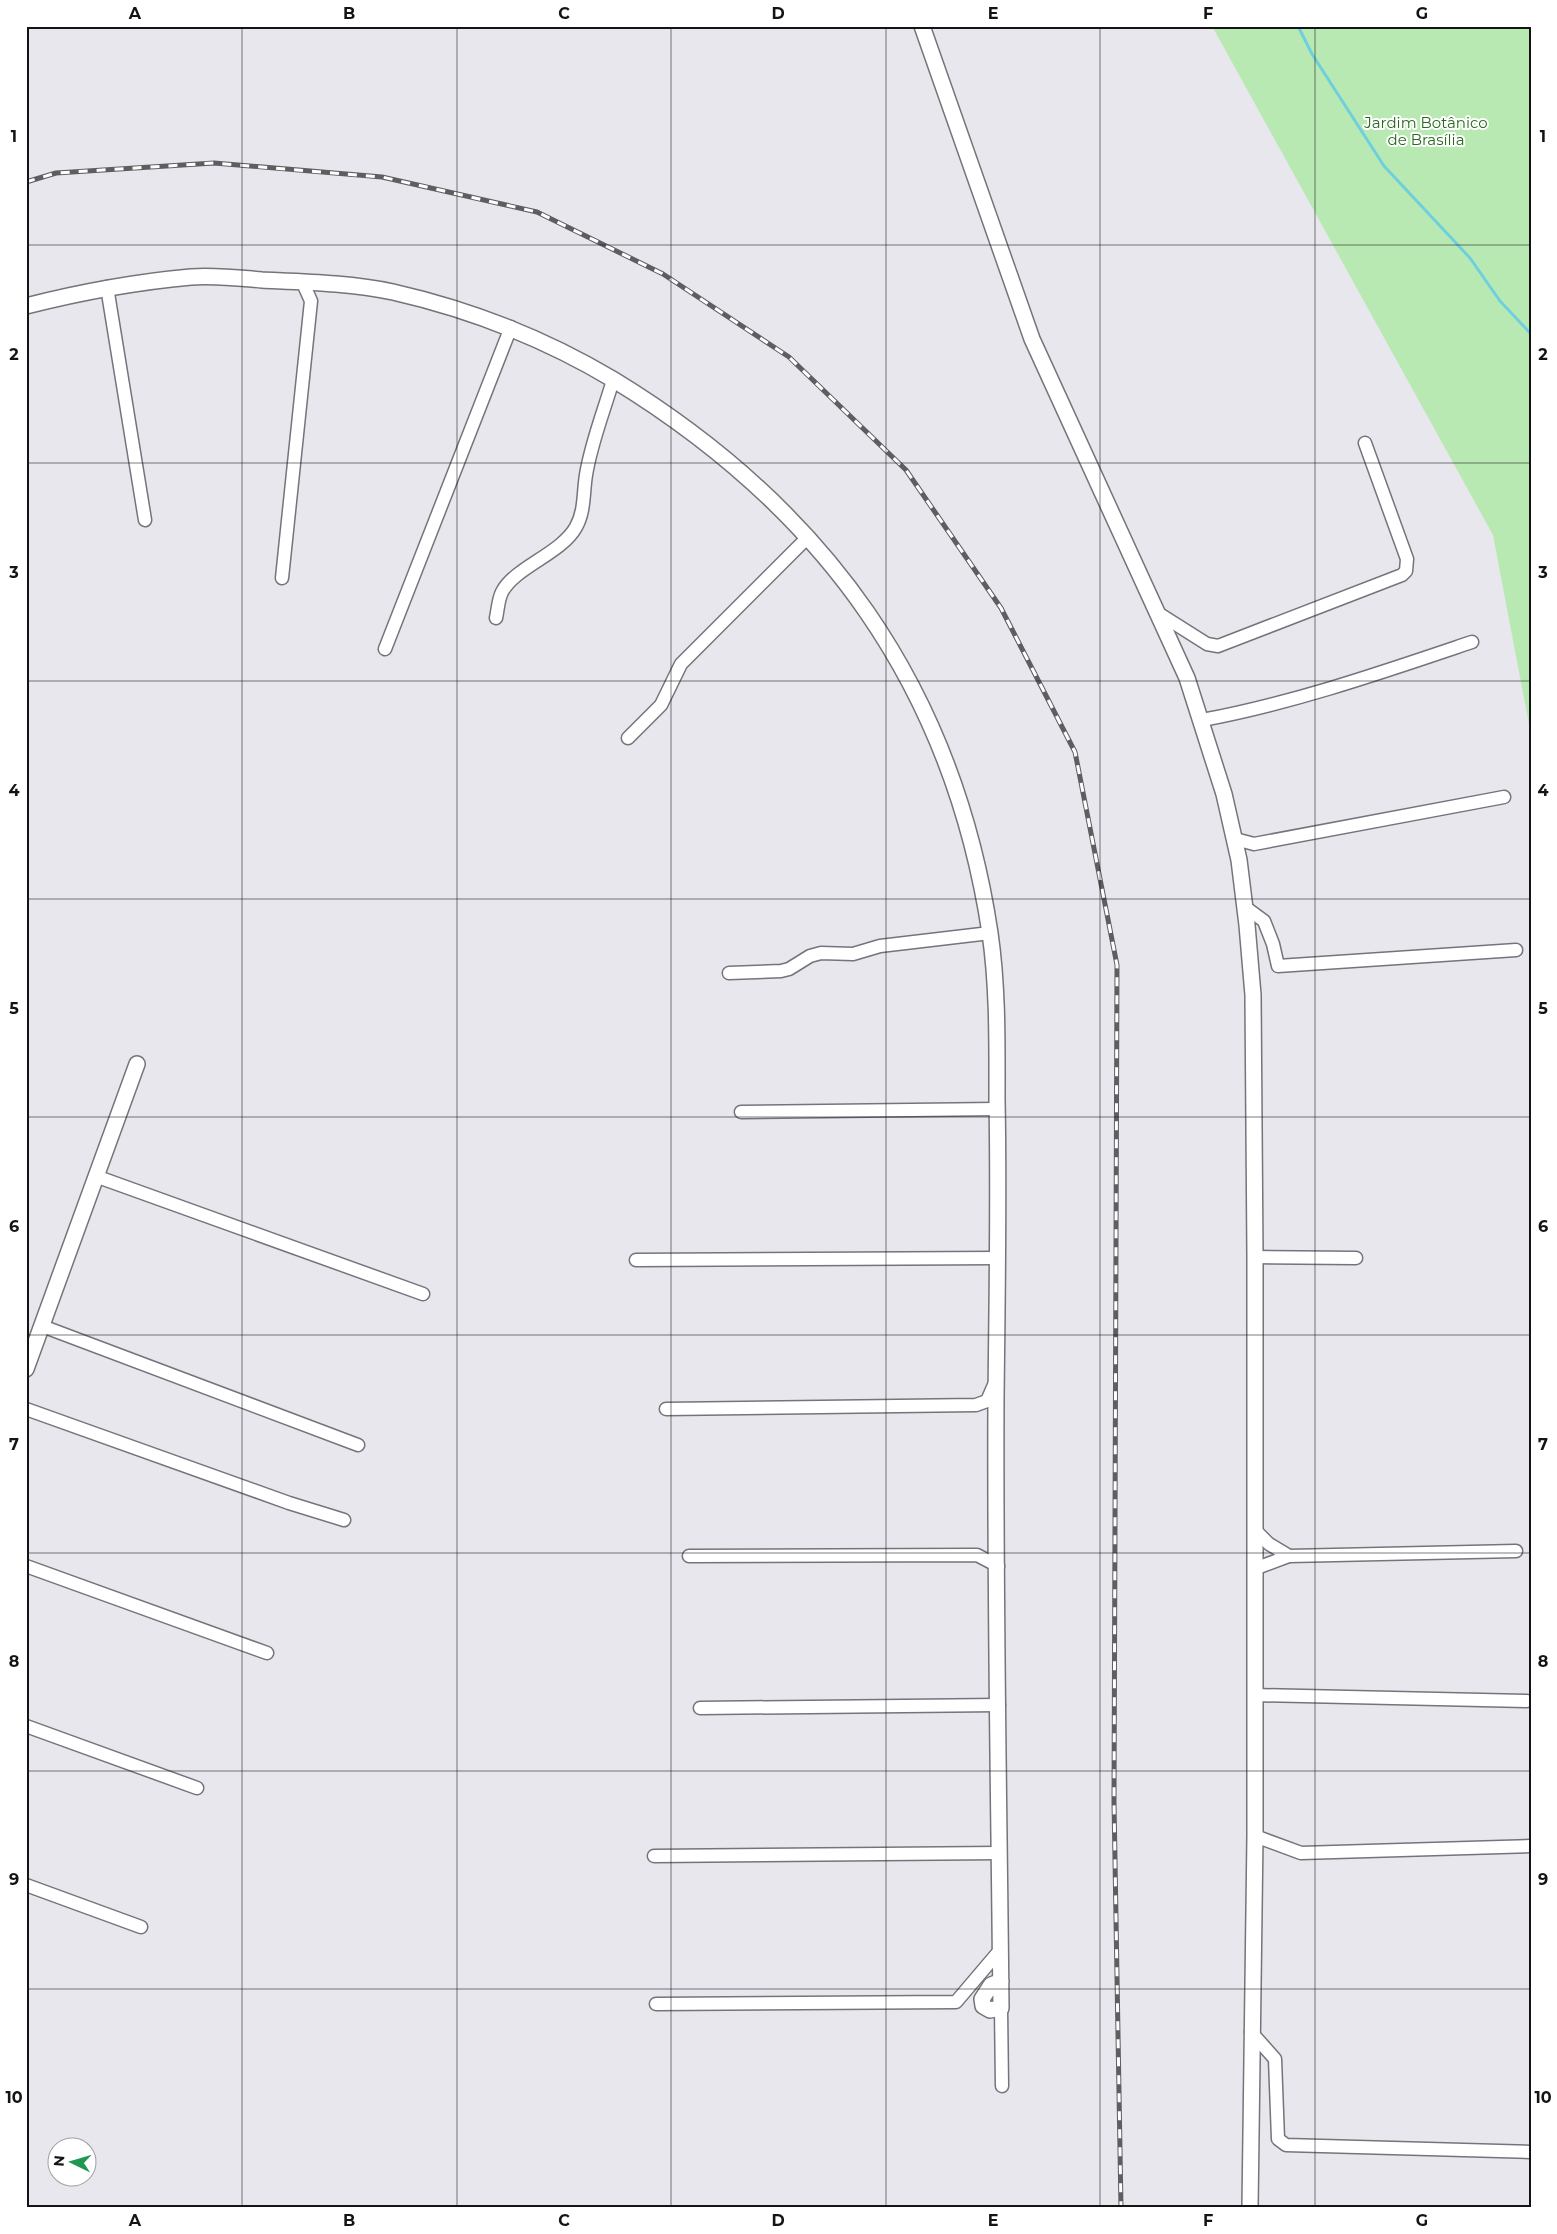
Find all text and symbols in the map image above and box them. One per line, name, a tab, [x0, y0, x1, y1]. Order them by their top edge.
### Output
text: A	[128, 4, 142, 23]
text: B	[343, 4, 355, 23]
text: C	[558, 4, 570, 23]
text: D	[771, 4, 785, 23]
text: E	[988, 4, 998, 23]
text: F	[1203, 4, 1213, 23]
text: G	[1416, 4, 1428, 23]
park label: Jardim Botânico de Brasília	[1363, 113, 1488, 149]
text: 1	[11, 127, 17, 146]
text: 1	[1540, 127, 1546, 146]
text: 2	[9, 345, 19, 364]
text: 2	[1538, 345, 1548, 364]
text: 3	[8, 563, 19, 582]
text: 3	[1537, 563, 1548, 582]
text: 4	[8, 781, 20, 800]
text: 4	[1537, 781, 1549, 800]
text: 5	[9, 999, 19, 1018]
text: 5	[1538, 999, 1548, 1018]
text: 6	[9, 1217, 19, 1236]
text: 6	[1538, 1217, 1548, 1236]
text: 7	[9, 1435, 19, 1454]
text: 7	[1538, 1435, 1548, 1454]
text: 8	[9, 1652, 19, 1671]
text: 8	[1538, 1652, 1548, 1671]
text: 9	[9, 1870, 19, 1889]
text: 9	[1538, 1870, 1548, 1889]
text: 10	[5, 2088, 23, 2107]
text: 10	[1534, 2088, 1552, 2107]
north arrow	[48, 2136, 98, 2186]
text: N	[50, 2154, 69, 2167]
text: A	[128, 2211, 142, 2230]
text: B	[343, 2211, 355, 2230]
text: C	[558, 2211, 570, 2230]
text: D	[771, 2211, 785, 2230]
text: E	[988, 2211, 998, 2230]
text: F	[1203, 2211, 1213, 2230]
text: G	[1416, 2211, 1428, 2230]

